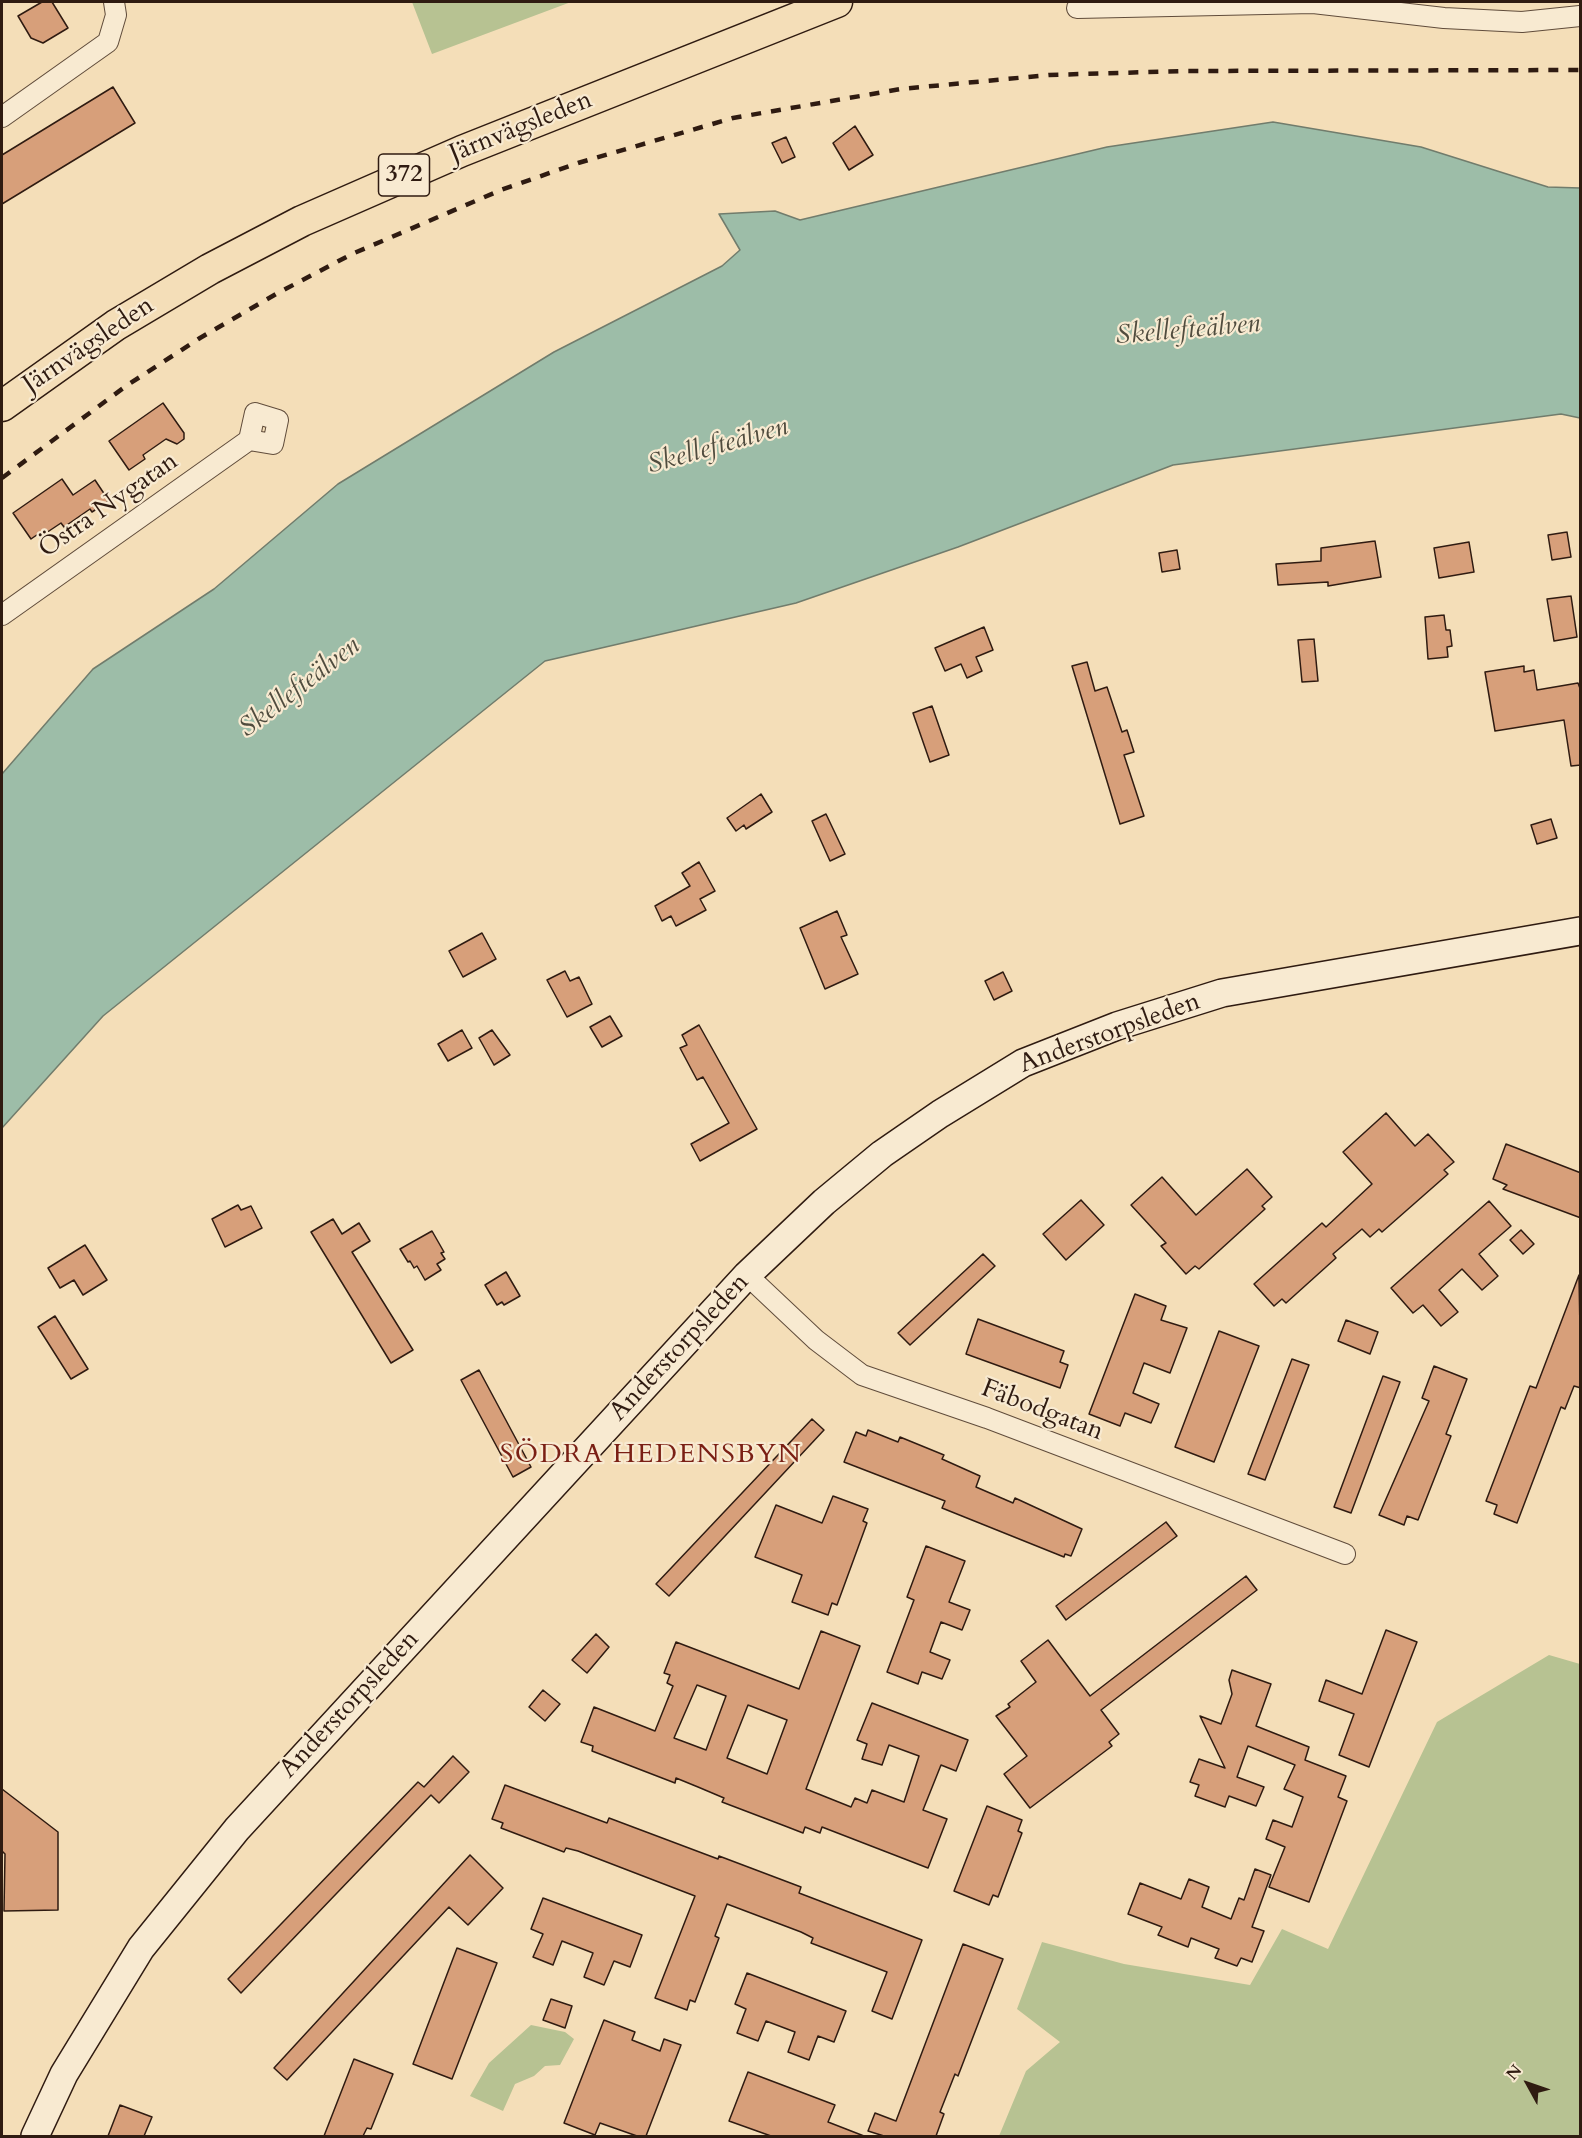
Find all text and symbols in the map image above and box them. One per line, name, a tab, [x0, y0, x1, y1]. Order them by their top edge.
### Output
street label: Järnvägsleden	[445, 85, 597, 171]
road number: 372	[378, 154, 430, 196]
street label: Järnvägsleden	[18, 291, 160, 401]
water label: Skellefteälven	[1115, 309, 1261, 353]
water label: Skellefteälven	[644, 412, 792, 482]
street label: Östra Nygatan	[33, 446, 185, 566]
water label: Skellefteälven	[233, 631, 367, 745]
street label: Anderstorpsleden	[1015, 987, 1205, 1081]
street label: Anderstorpsleden	[604, 1268, 756, 1428]
street label: Fäbodgatan	[977, 1373, 1107, 1449]
district label: SÖDRA HEDENSBYN	[500, 1440, 802, 1472]
street label: Anderstorpsleden	[274, 1625, 426, 1785]
north arrow	[1498, 2054, 1558, 2114]
text: N	[1501, 2060, 1527, 2085]

